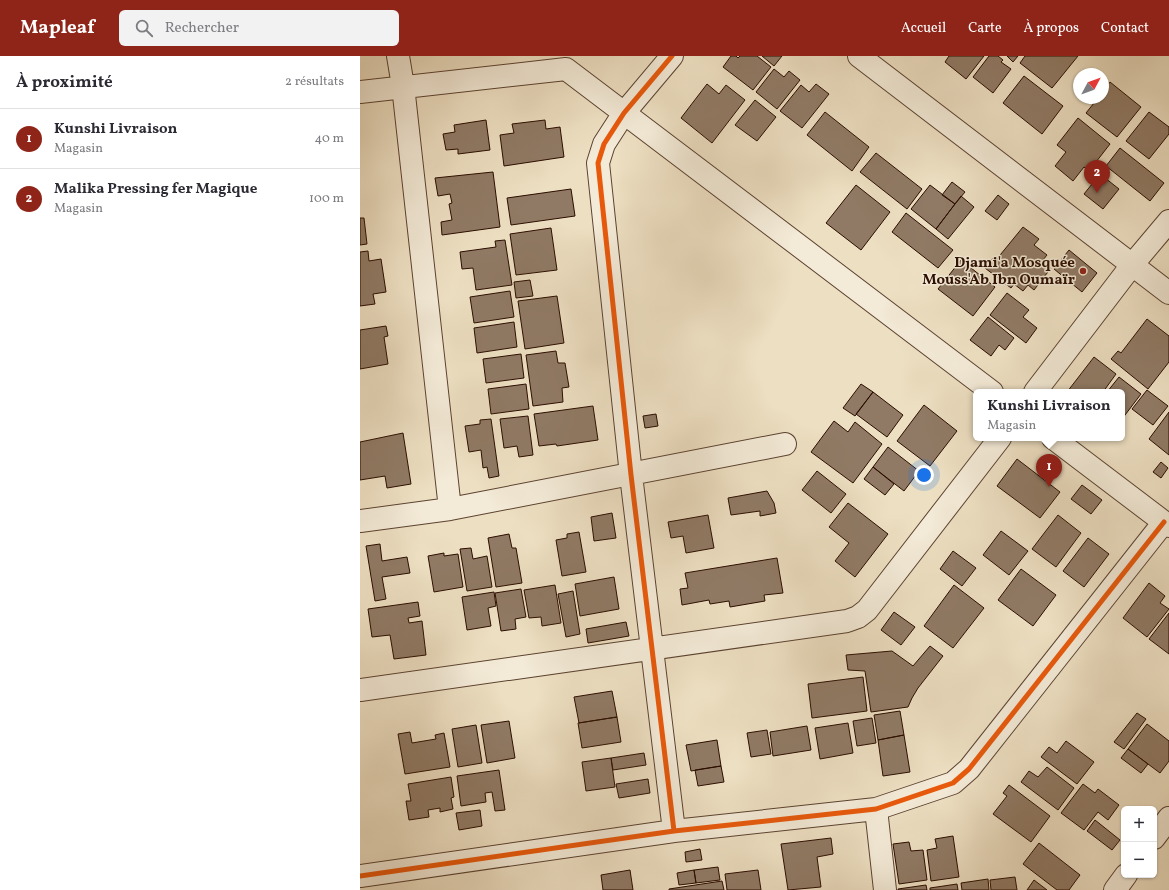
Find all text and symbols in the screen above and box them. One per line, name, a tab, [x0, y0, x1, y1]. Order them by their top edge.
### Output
search box	[119, 10, 399, 46]
text: Mapleaf	[20, 15, 95, 41]
icon: search	[133, 17, 155, 39]
text: Rechercher	[165, 18, 239, 39]
text: Accueil	[901, 19, 946, 38]
text: Carte	[968, 19, 1002, 38]
text: À propos	[1024, 19, 1079, 38]
text: Contact	[1101, 19, 1149, 38]
north arrow	[1073, 68, 1109, 104]
text: À proximité	[16, 71, 113, 94]
text: 2 résultats	[285, 73, 344, 91]
text: Kunshi Livraison	[54, 119, 178, 140]
text: 1	[26, 130, 32, 148]
text: 40 m	[315, 130, 344, 148]
text: Magasin	[54, 140, 103, 158]
pin: 2	[1084, 160, 1110, 193]
text: Malika Pressing fer Magique	[54, 179, 257, 200]
text: 2	[26, 190, 32, 208]
text: 100 m	[309, 190, 344, 208]
text: Magasin	[54, 200, 103, 218]
place label: Djami'a Mosquée Mouss'Ab Ibn Oumaïr	[922, 253, 1075, 291]
marker: Djami'a Mosquée Mouss'Ab Ibn Oumaïr	[1078, 266, 1088, 276]
popup	[973, 389, 1125, 441]
text: Kunshi Livraison	[987, 396, 1111, 417]
text: Magasin	[987, 417, 1036, 435]
pin: 1	[1036, 454, 1062, 487]
your location	[914, 465, 934, 485]
map controls	[1121, 806, 1157, 878]
button: +	[1121, 806, 1157, 842]
button: −	[1121, 842, 1157, 878]

